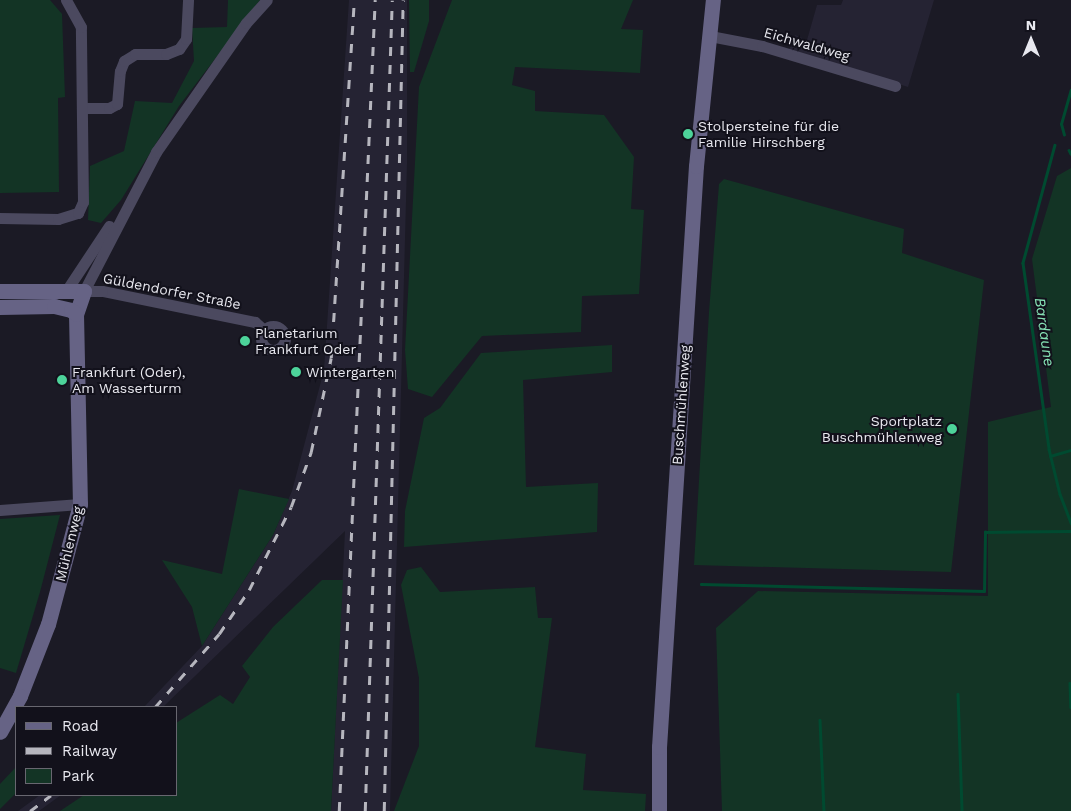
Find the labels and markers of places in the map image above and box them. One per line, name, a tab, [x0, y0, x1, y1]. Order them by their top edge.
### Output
place label: Stolpersteine für die Familie Hirschberg	[698, 118, 840, 150]
marker: Stolpersteine für die Familie Hirschberg	[682, 128, 694, 140]
place label: Planetarium Frankfurt Oder	[255, 325, 356, 358]
marker: Planetarium Frankfurt Oder	[239, 335, 251, 347]
place label: Frankfurt (Oder), Am Wasserturm	[72, 364, 186, 397]
place label: Wintergarten	[306, 364, 394, 380]
marker: Wintergarten	[290, 366, 302, 378]
marker: Frankfurt (Oder), Am Wasserturm	[56, 374, 68, 386]
place label: Sportplatz Buschmühlenweg	[822, 413, 942, 446]
marker: Sportplatz Buschmühlenweg	[946, 423, 958, 435]

